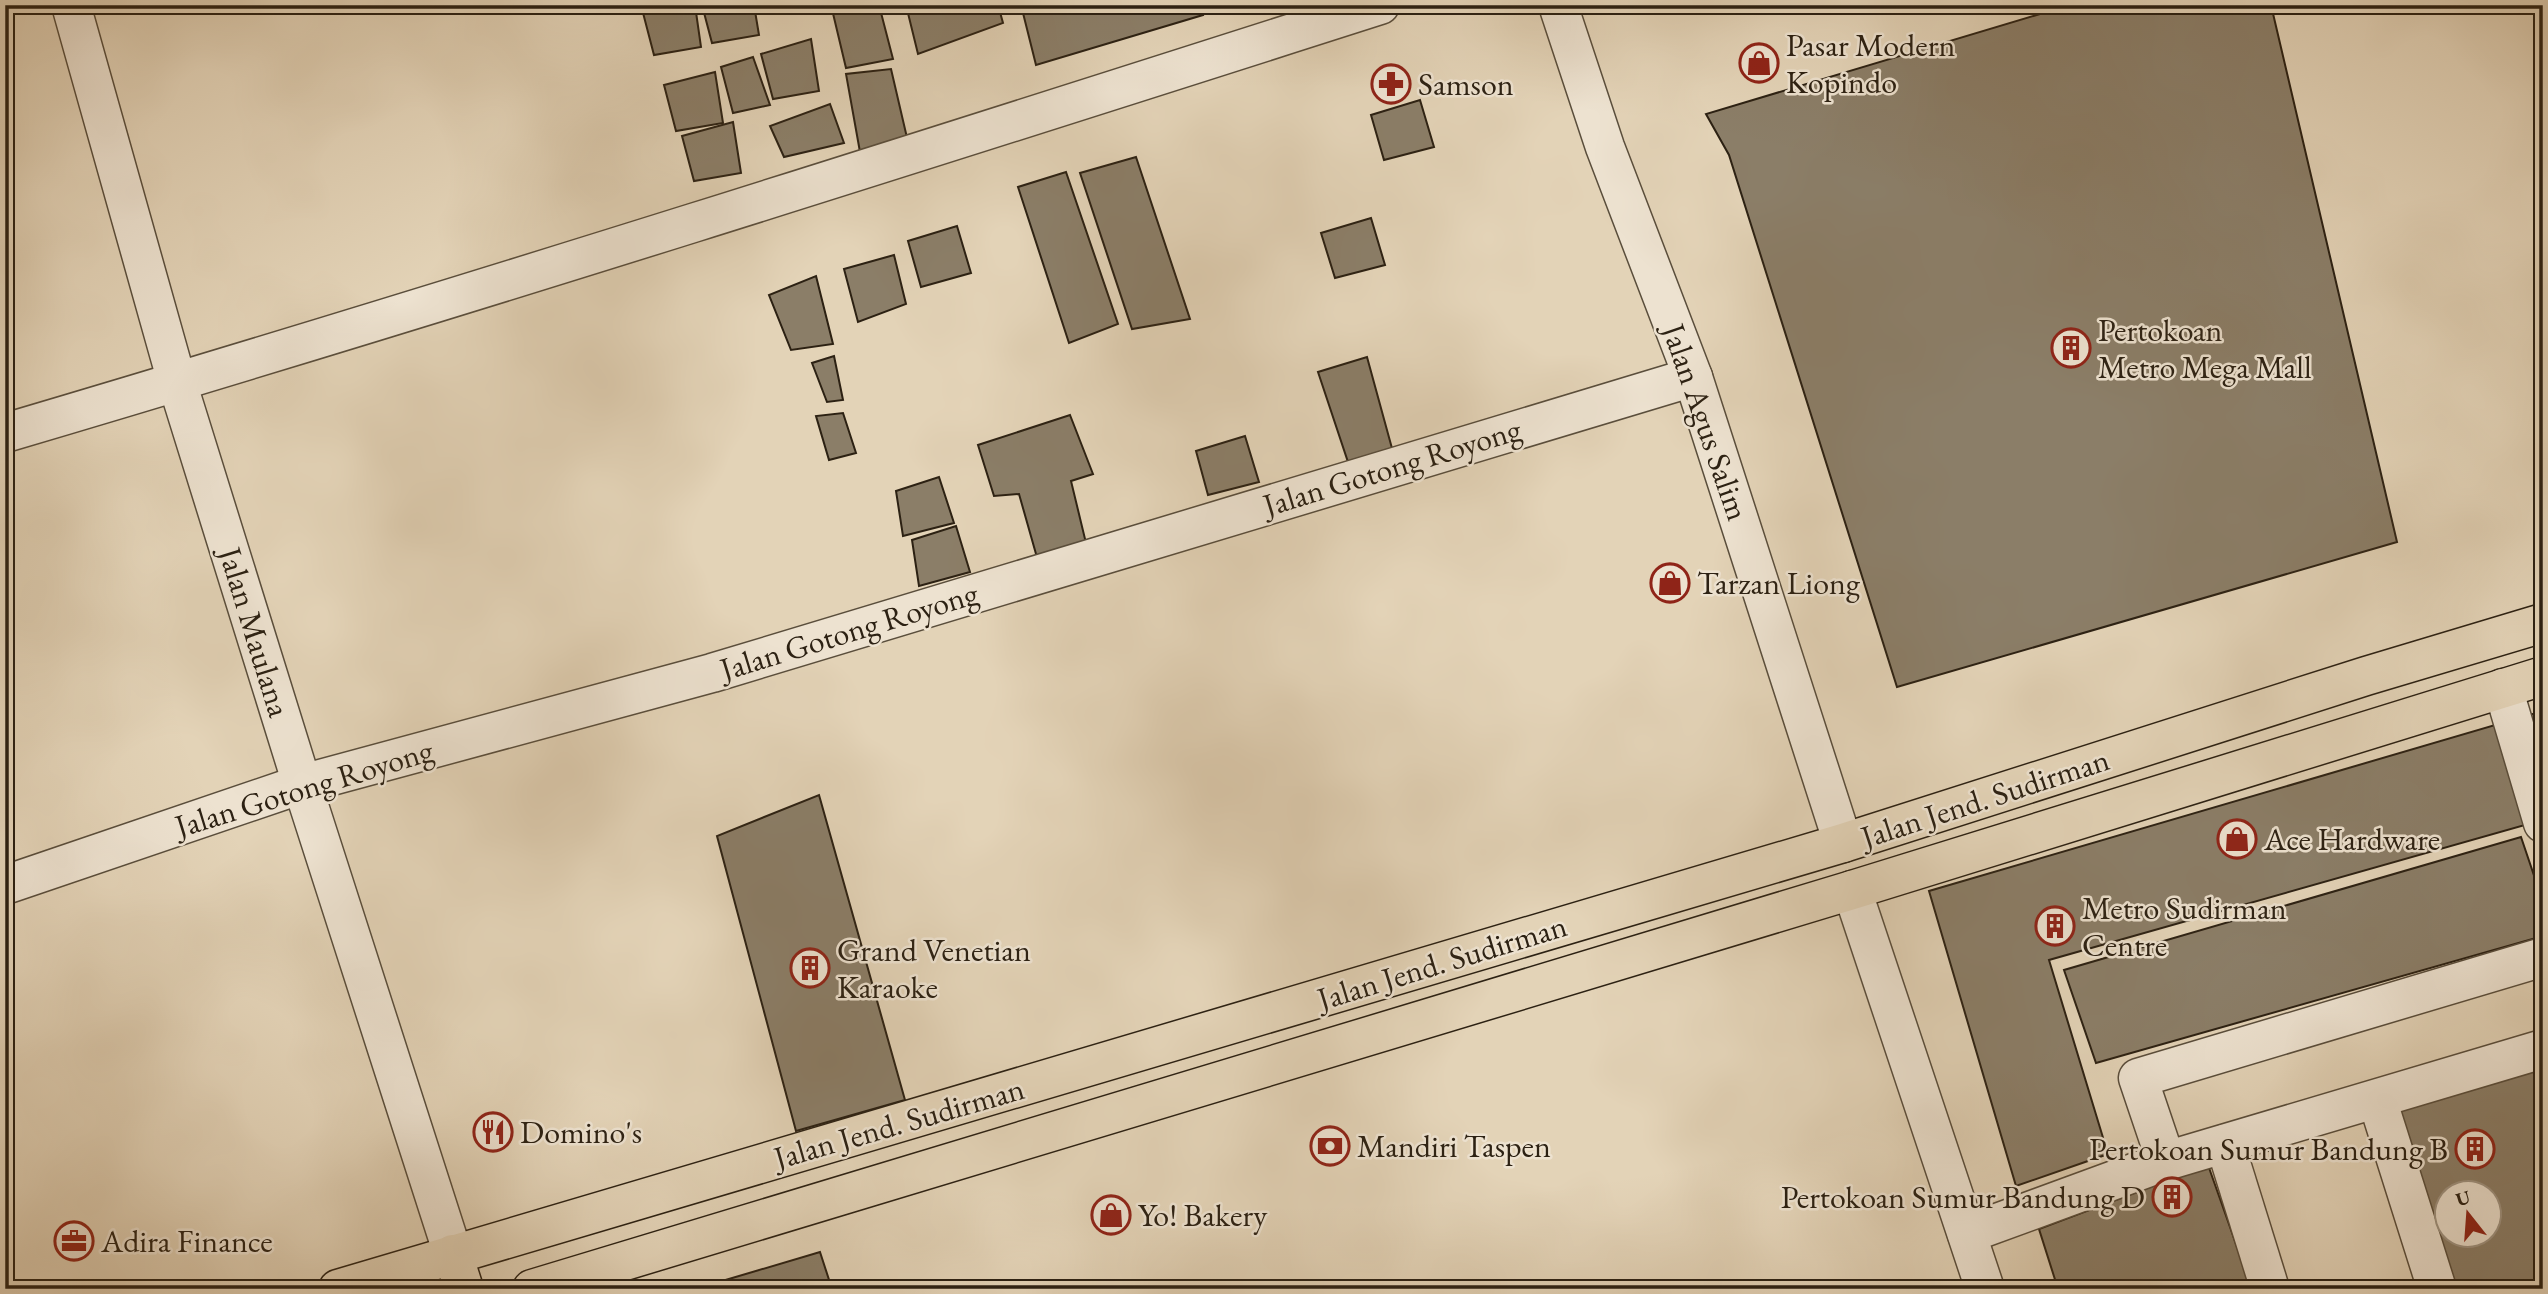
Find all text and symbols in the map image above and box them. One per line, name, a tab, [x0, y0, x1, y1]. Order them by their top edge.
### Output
place label: Pasar Modern Kopindo	[1786, 24, 1955, 103]
shop icon: Pasar Modern Kopindo	[1738, 42, 1780, 84]
pharmacy icon: Samson	[1370, 63, 1412, 105]
place label: Samson	[1418, 63, 1514, 105]
place label: Pertokoan Metro Mega Mall	[2098, 309, 2312, 388]
street label: Jalan Agus Salim	[1652, 315, 1759, 526]
building icon: Pertokoan Metro Mega Mall	[2050, 327, 2092, 369]
street label: Jalan Gotong Royong	[1255, 408, 1527, 527]
street label: Jalan Maulana	[208, 539, 301, 722]
shop icon: Tarzan Liong	[1649, 562, 1691, 604]
place label: Tarzan Liong	[1697, 562, 1861, 604]
street label: Jalan Gotong Royong	[712, 572, 984, 691]
street label: Jalan Gotong Royong	[167, 729, 439, 848]
street label: Jalan Jend. Sudirman	[1853, 738, 2115, 859]
shop icon: Ace Hardware	[2216, 818, 2258, 860]
place label: Ace Hardware	[2263, 818, 2440, 860]
place label: Metro Sudirman Centre	[2082, 887, 2287, 966]
street label: Jalan Jend. Sudirman	[1309, 904, 1572, 1021]
building icon: Metro Sudirman Centre	[2034, 905, 2076, 947]
place label: Grand Venetian Karaoke	[837, 929, 1031, 1008]
building icon: Grand Venetian Karaoke	[789, 947, 831, 989]
street label: Jalan Jend. Sudirman	[766, 1067, 1029, 1180]
restaurant icon: Domino's	[472, 1111, 514, 1153]
place label: Domino's	[520, 1111, 642, 1153]
bank icon: Mandiri Taspen	[1309, 1125, 1351, 1167]
place label: Mandiri Taspen	[1357, 1125, 1551, 1167]
place label: Pertokoan Sumur Bandung B	[2089, 1128, 2448, 1170]
building icon: Pertokoan Sumur Bandung B	[2454, 1128, 2496, 1170]
place label: Pertokoan Sumur Bandung D	[1781, 1176, 2145, 1218]
building icon: Pertokoan Sumur Bandung D	[2151, 1176, 2193, 1218]
north arrow	[2432, 1178, 2502, 1248]
text: U	[2453, 1184, 2474, 1212]
shop icon: Yo! Bakery	[1090, 1194, 1132, 1236]
place label: Yo! Bakery	[1138, 1194, 1268, 1236]
office icon: Adira Finance	[53, 1220, 95, 1262]
place label: Adira Finance	[100, 1220, 273, 1262]

